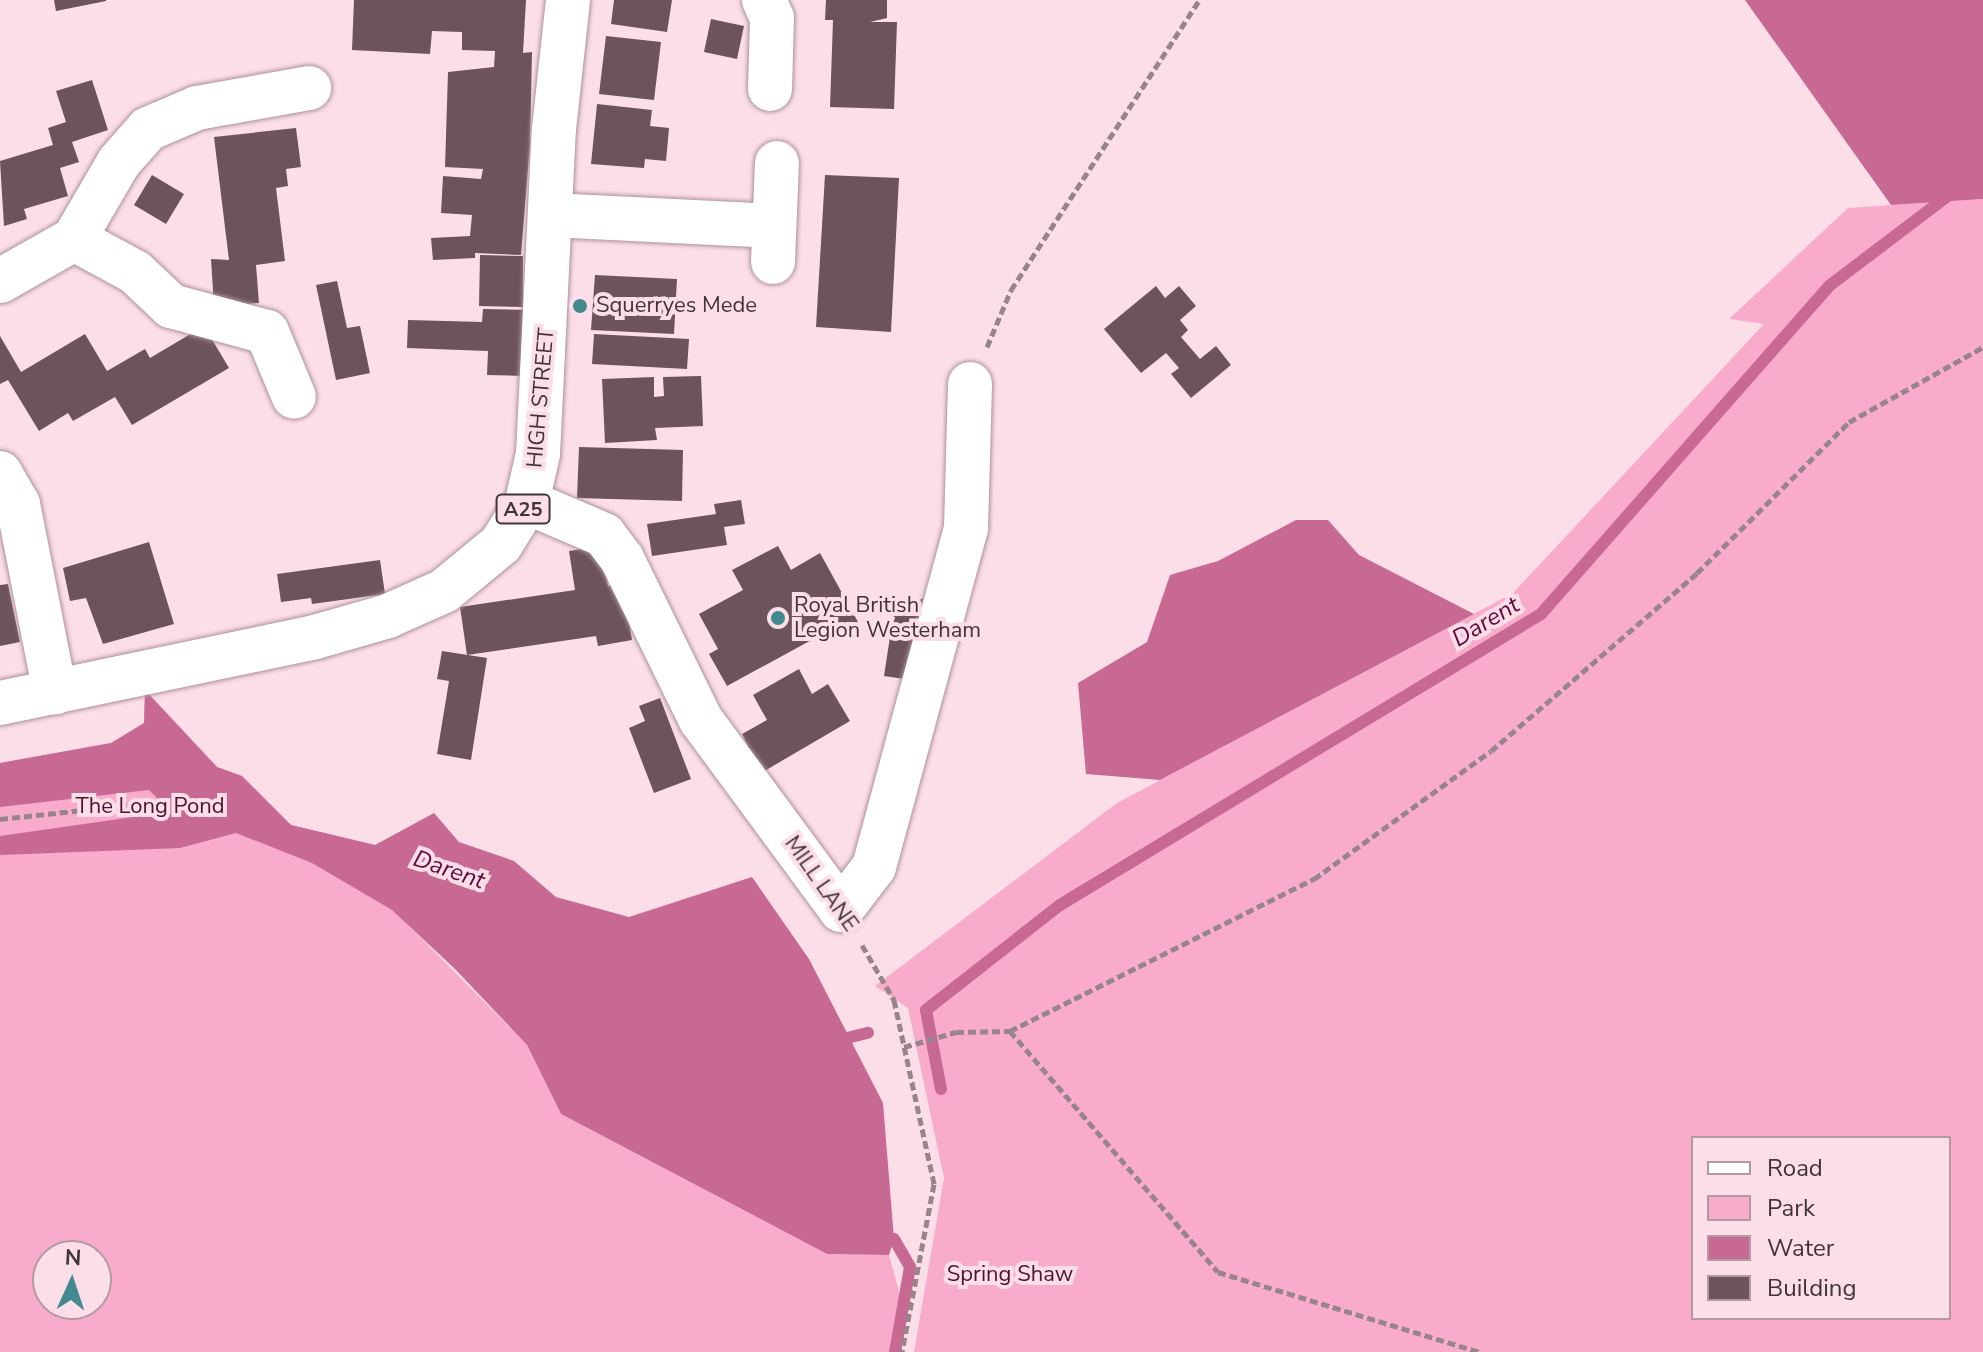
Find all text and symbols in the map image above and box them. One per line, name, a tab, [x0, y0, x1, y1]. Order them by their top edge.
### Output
place label: Squerryes Mede	[596, 293, 757, 319]
marker: Squerryes Mede	[571, 297, 589, 315]
street label: HIGH STREET	[522, 327, 560, 469]
road number: A25	[495, 493, 551, 525]
water label: Darent	[1447, 591, 1525, 653]
place label: Royal British Legion Westerham	[794, 592, 981, 644]
marker: Royal British Legion Westerham	[769, 609, 787, 627]
park label: The Long Pond	[75, 794, 225, 820]
street label: MILL LANE	[778, 831, 864, 937]
water label: Darent	[409, 844, 489, 896]
legend	[1691, 1136, 1951, 1320]
text: Road	[1767, 1152, 1823, 1184]
text: Park	[1767, 1192, 1815, 1224]
text: Water	[1767, 1232, 1834, 1264]
north arrow	[32, 1240, 112, 1320]
text: N	[64, 1243, 82, 1273]
park label: Spring Shaw	[947, 1262, 1073, 1288]
text: Building	[1767, 1272, 1857, 1304]

